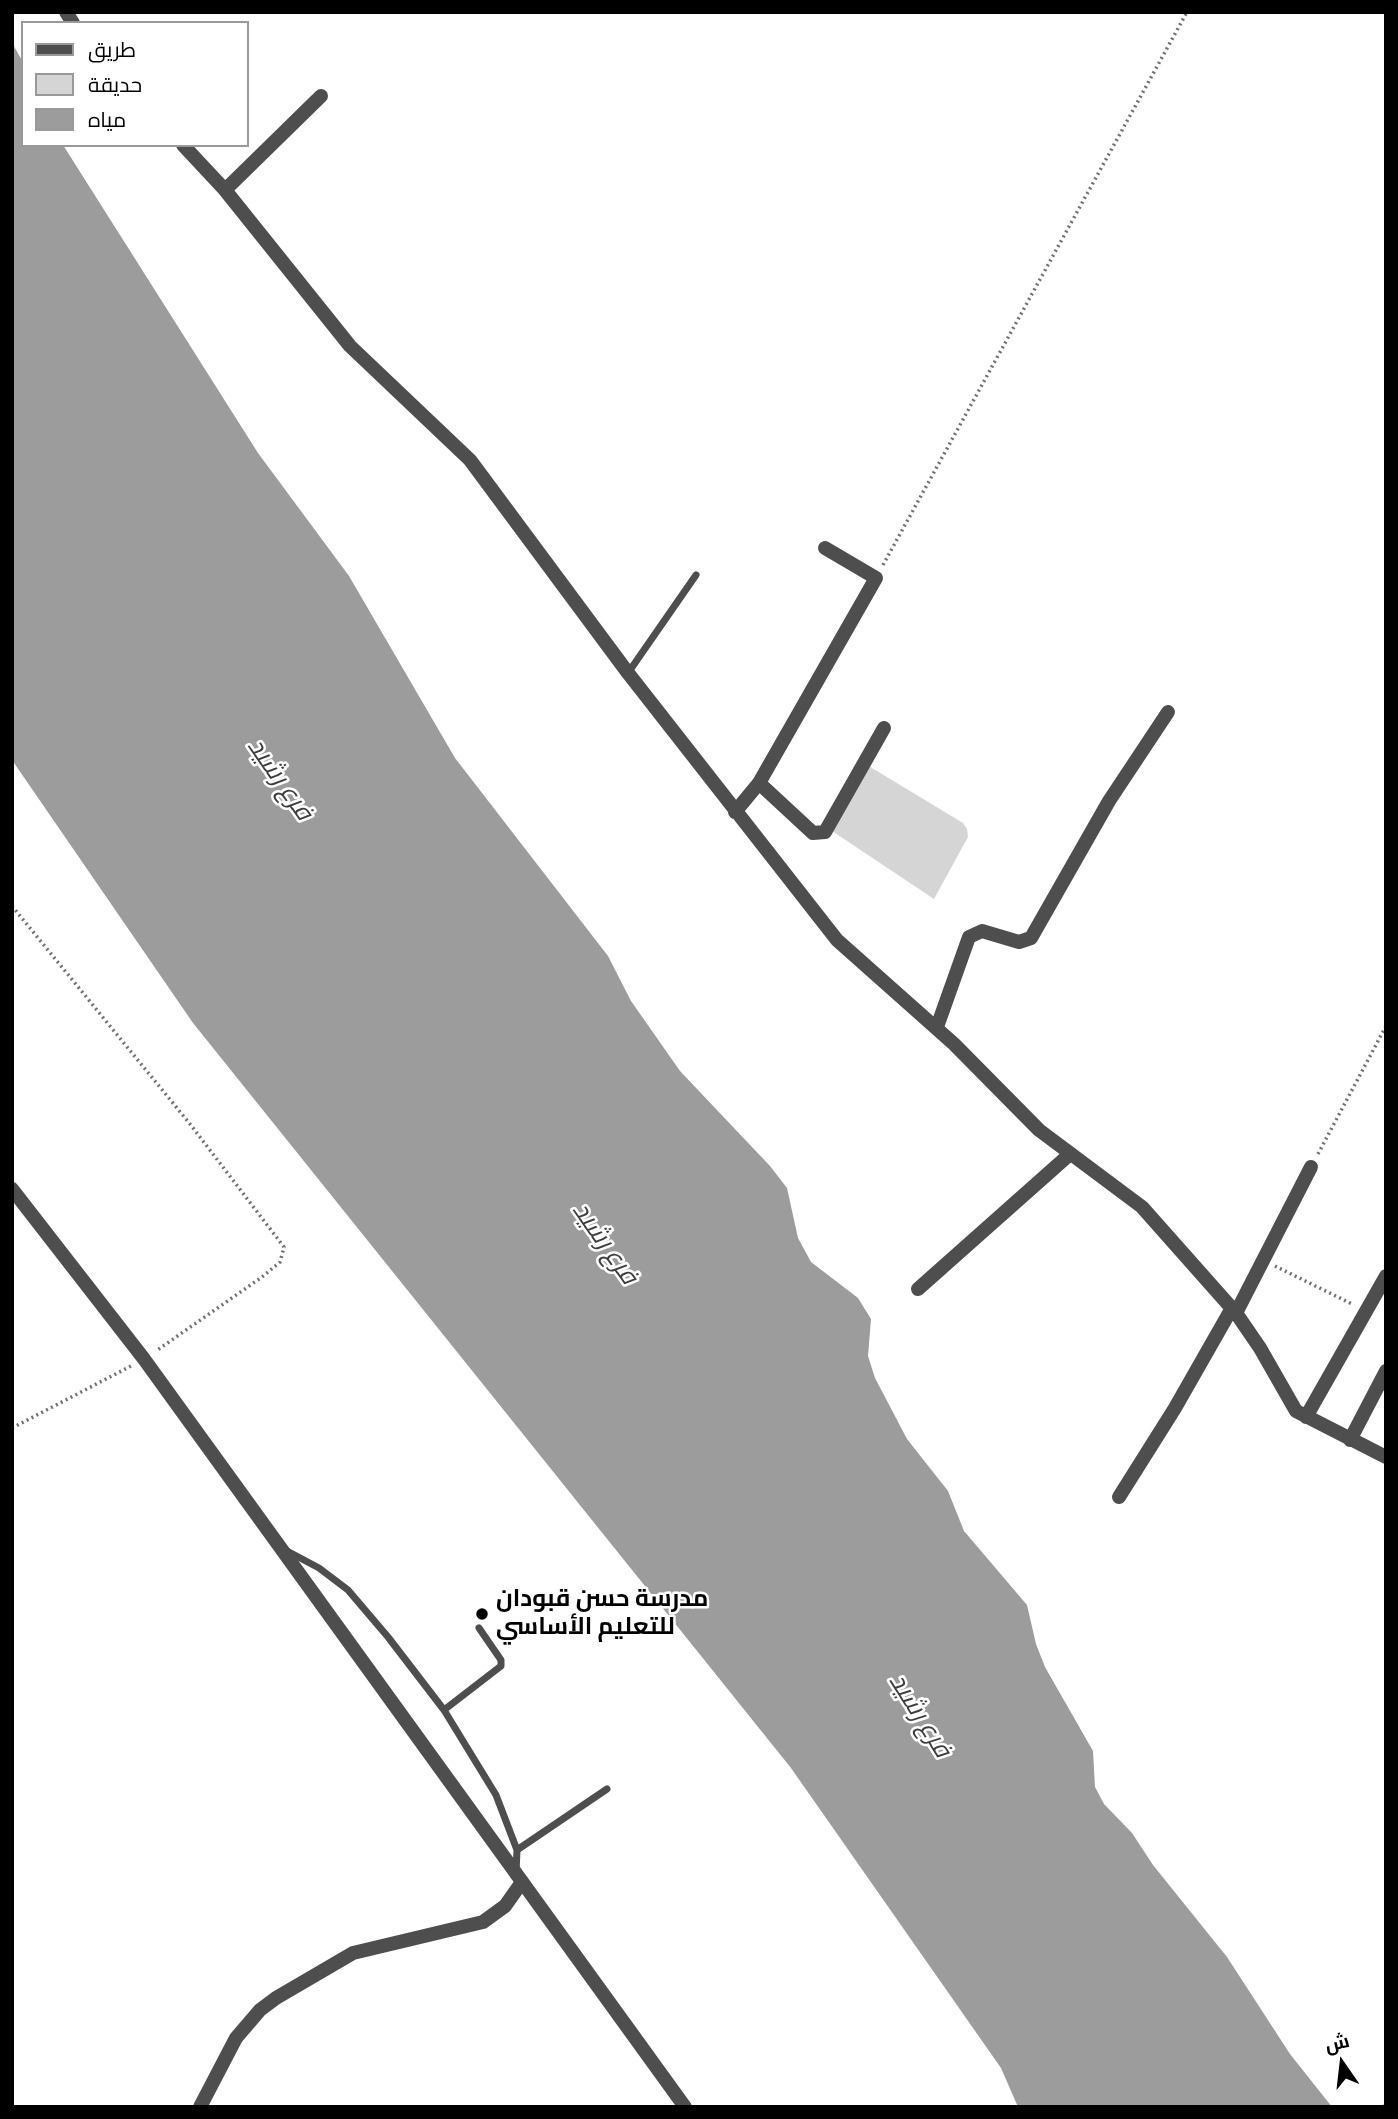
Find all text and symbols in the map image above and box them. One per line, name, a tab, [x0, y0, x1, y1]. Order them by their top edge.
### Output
legend	[21, 21, 248, 147]
text: طريق	[88, 33, 136, 65]
text: حديقة	[88, 68, 142, 100]
text: مياه	[88, 103, 126, 135]
water label: فرع رشيد	[239, 733, 319, 827]
water label: فرع رشيد	[564, 1197, 644, 1291]
place label: مدرسة حسن قبودان للتعليم الأساسي	[496, 1586, 708, 1642]
marker: مدرسة حسن قبودان للتعليم الأساسي	[474, 1606, 490, 1622]
water label: فرع رشيد	[881, 1668, 957, 1764]
text: ش	[1321, 2025, 1352, 2059]
north arrow	[1307, 2028, 1377, 2098]

